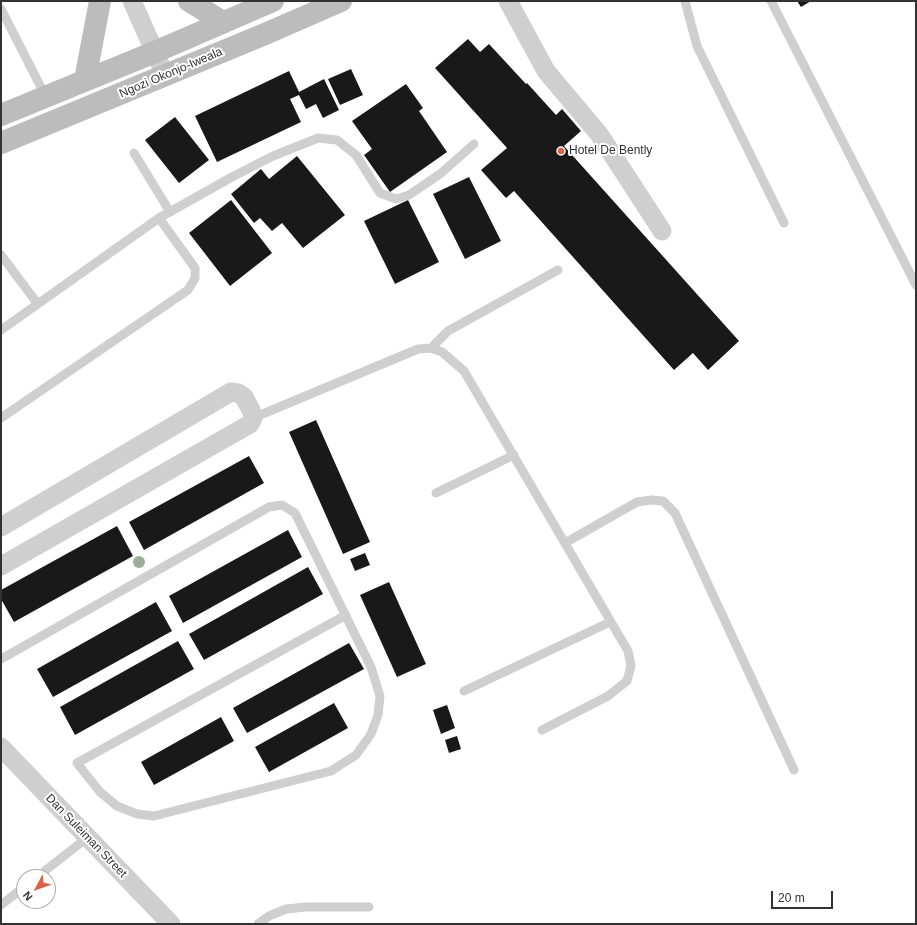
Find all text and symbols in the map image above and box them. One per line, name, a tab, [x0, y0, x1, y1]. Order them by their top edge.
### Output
street label: Ngozi Okonjo-Iweala	[117, 45, 225, 101]
place label: Hotel De Bently	[569, 144, 652, 158]
marker: Hotel De Bently	[556, 146, 566, 156]
street label: Dan Suleiman Street	[42, 791, 130, 881]
north arrow	[16, 869, 56, 909]
scale bar	[773, 883, 835, 909]
text: N	[21, 889, 35, 903]
text: 20 m	[778, 891, 805, 905]

